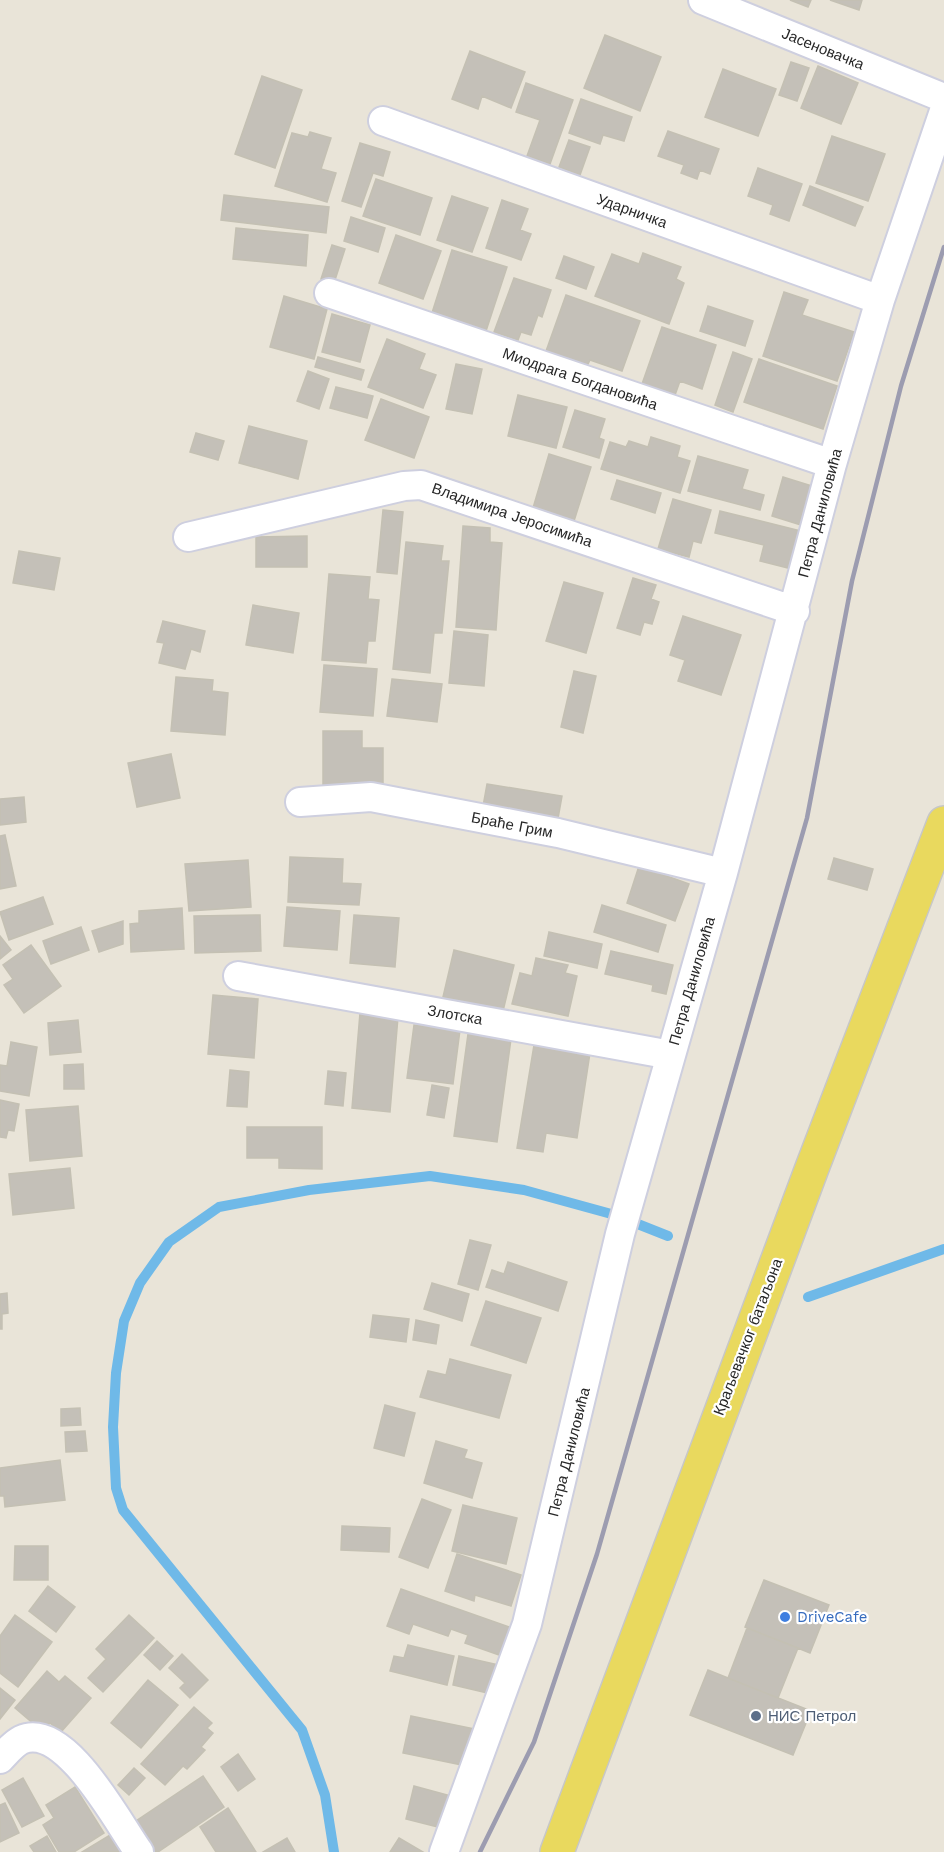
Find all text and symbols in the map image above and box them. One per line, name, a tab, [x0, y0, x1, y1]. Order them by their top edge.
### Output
street label: Јасеновачка	[779, 24, 867, 74]
street label: Ударничка	[594, 190, 670, 232]
street label: Миодрага Богдановића	[500, 344, 660, 414]
street label: Петра Даниловића	[794, 446, 846, 579]
street label: Владимира Јеросимића	[429, 479, 595, 551]
street label: Браће Грим	[470, 808, 554, 842]
street label: Петра Даниловића	[665, 914, 719, 1047]
street label: Злотска	[426, 1001, 485, 1029]
street label: Краљевачког батаљона	[710, 1255, 786, 1418]
street label: Петра Даниловића	[544, 1385, 594, 1519]
place label: DriveCafe	[797, 1608, 867, 1626]
marker: DriveCafe	[778, 1610, 792, 1624]
place label: НИС Петрол	[768, 1707, 856, 1725]
marker: НИС Петрол	[749, 1709, 763, 1723]

